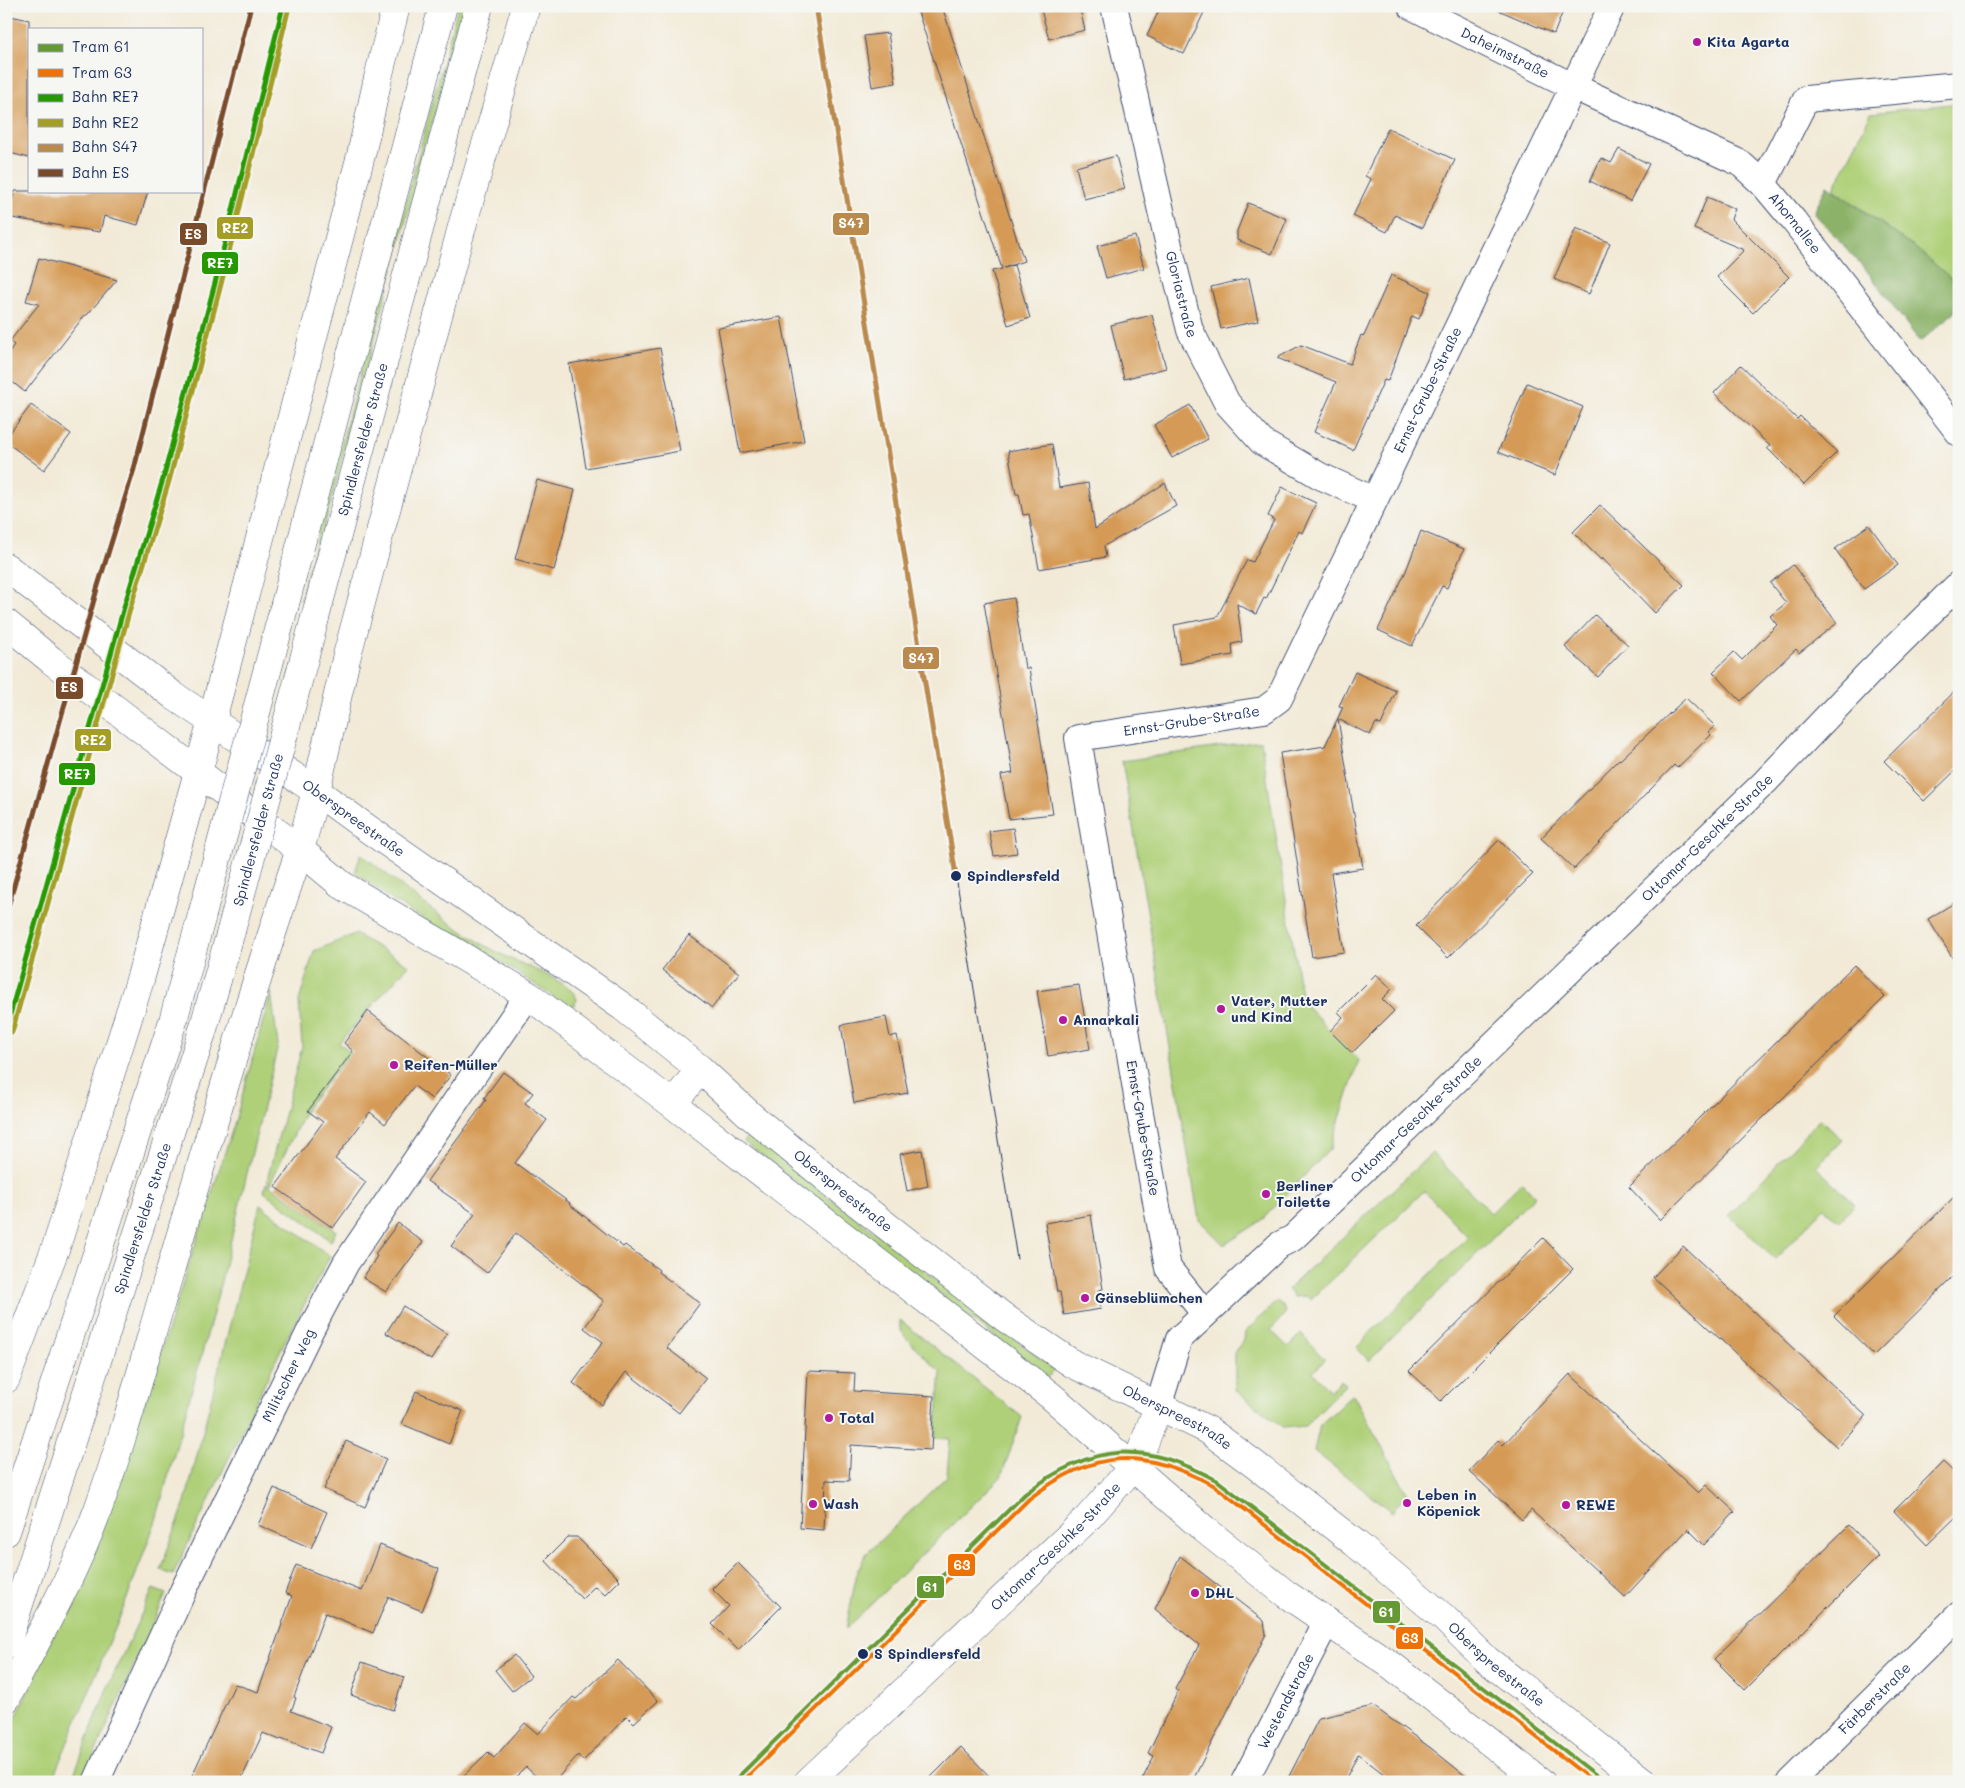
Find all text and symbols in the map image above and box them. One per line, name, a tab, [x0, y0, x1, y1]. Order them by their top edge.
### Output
street label: Daheimstraße	[1458, 22, 1553, 82]
legend	[28, 28, 202, 192]
place label: Kita Agarta	[1707, 32, 1790, 51]
text: Tram 61	[72, 36, 130, 56]
marker: Kita Agarta	[1691, 36, 1703, 48]
text: Tram 63	[72, 62, 132, 82]
text: Bahn RE7	[72, 86, 139, 106]
text: Bahn RE2	[72, 112, 139, 132]
text: Bahn S47	[72, 136, 138, 156]
text: Bahn ES	[72, 162, 129, 182]
street label: Ahornallee	[1765, 188, 1826, 257]
line badge: S47	[832, 212, 870, 236]
text: S47	[838, 213, 864, 232]
line badge: RE2	[216, 216, 254, 240]
text: RE2	[222, 218, 248, 237]
line badge: ES	[179, 222, 208, 246]
text: ES	[184, 224, 202, 243]
street label: Gloriastraße	[1162, 249, 1202, 341]
line badge: RE7	[201, 251, 239, 275]
text: RE7	[207, 253, 233, 272]
street label: Ernst-Grube-Straße	[1389, 323, 1466, 456]
street label: Spindlersfelder Straße	[333, 361, 392, 518]
line badge: S47	[902, 646, 940, 670]
text: S47	[908, 648, 934, 667]
line badge: ES	[55, 676, 84, 700]
text: ES	[60, 677, 78, 696]
street label: Ernst-Grube-Straße	[1122, 701, 1261, 740]
line badge: RE2	[74, 728, 112, 752]
text: RE2	[80, 730, 106, 749]
street label: Spindlersfelder Straße	[228, 751, 287, 908]
line badge: RE7	[58, 762, 96, 786]
text: RE7	[64, 764, 90, 783]
street label: Ottomar-Geschke-Straße	[1637, 770, 1777, 905]
street label: Oberspreestraße	[299, 775, 409, 861]
place label: Spindlersfeld	[967, 866, 1060, 885]
marker: Spindlersfeld	[949, 869, 963, 883]
place label: Vater, Mutter und Kind	[1231, 991, 1327, 1026]
marker: Vater, Mutter und Kind	[1215, 1003, 1227, 1015]
place label: Annarkali	[1073, 1010, 1139, 1029]
marker: Annarkali	[1057, 1014, 1069, 1026]
street label: Ottomar-Geschke-Straße	[1346, 1051, 1485, 1187]
place label: Reifen-Müller	[404, 1055, 498, 1074]
marker: Reifen-Müller	[388, 1059, 400, 1071]
street label: Ernst-Grube-Straße	[1122, 1059, 1165, 1197]
street label: Spindlersfelder Straße	[109, 1140, 175, 1296]
street label: Oberspreestraße	[790, 1145, 897, 1236]
place label: Berliner Toilette	[1276, 1176, 1333, 1211]
marker: Berliner Toilette	[1260, 1188, 1272, 1200]
place label: Gänseblümchen	[1095, 1288, 1203, 1307]
marker: Gänseblümchen	[1079, 1292, 1091, 1304]
street label: Militscher Weg	[257, 1325, 319, 1425]
street label: Oberspreestraße	[1119, 1380, 1236, 1454]
place label: Total	[839, 1408, 874, 1427]
marker: Total	[823, 1412, 835, 1424]
street label: Ottomar-Geschke-Straße	[986, 1477, 1125, 1614]
place label: Leben in Köpenick	[1417, 1485, 1481, 1520]
place label: Wash	[823, 1494, 859, 1513]
place label: REWE	[1576, 1495, 1616, 1514]
marker: Leben in Köpenick	[1401, 1497, 1413, 1509]
marker: Wash	[807, 1498, 819, 1510]
marker: REWE	[1560, 1499, 1572, 1511]
line badge: 63	[947, 1553, 976, 1577]
text: 63	[954, 1555, 970, 1574]
line badge: 61	[916, 1575, 945, 1599]
text: 61	[923, 1577, 937, 1596]
place label: DHL	[1205, 1583, 1234, 1602]
marker: DHL	[1189, 1587, 1201, 1599]
line badge: 61	[1372, 1600, 1401, 1624]
text: 61	[1379, 1602, 1393, 1621]
street label: Oberspreestraße	[1444, 1617, 1549, 1711]
line badge: 63	[1395, 1626, 1424, 1650]
text: 63	[1402, 1628, 1418, 1647]
place label: S Spindlersfeld	[874, 1644, 981, 1663]
marker: S Spindlersfeld	[856, 1647, 870, 1661]
street label: Westendstraße	[1253, 1650, 1318, 1752]
street label: Färberstraße	[1834, 1658, 1915, 1738]

